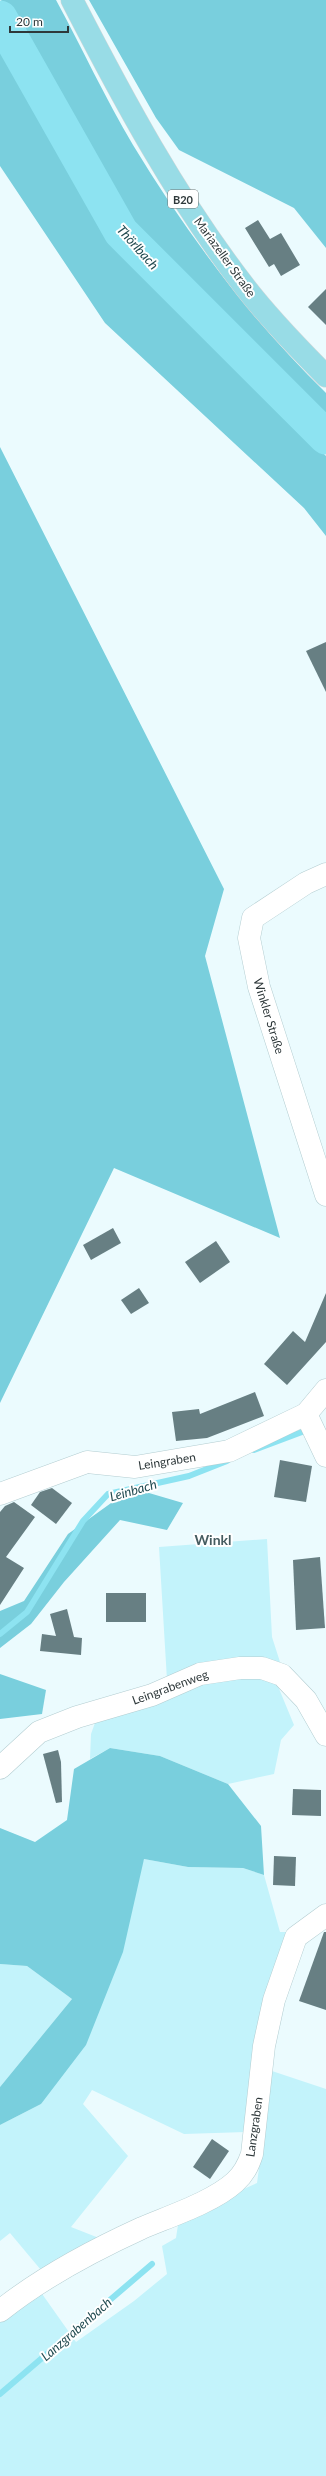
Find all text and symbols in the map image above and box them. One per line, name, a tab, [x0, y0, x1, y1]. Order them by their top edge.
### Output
scale bar	[10, 8, 68, 34]
text: 20 m	[16, 14, 43, 29]
road number: B20	[168, 190, 198, 208]
street label: Mariazeller Straße	[191, 214, 259, 300]
water label: Thörlbach	[114, 221, 162, 273]
street label: Winkler Straße	[250, 976, 288, 1056]
street label: Leingraben	[137, 1449, 197, 1473]
water label: Leinbach	[108, 1476, 158, 1504]
district label: Winkl	[194, 1531, 232, 1548]
street label: Leingrabenweg	[130, 1666, 210, 1708]
street label: Lanzgraben	[242, 2096, 266, 2158]
water label: Lanzgrabenbach	[37, 2294, 115, 2364]

